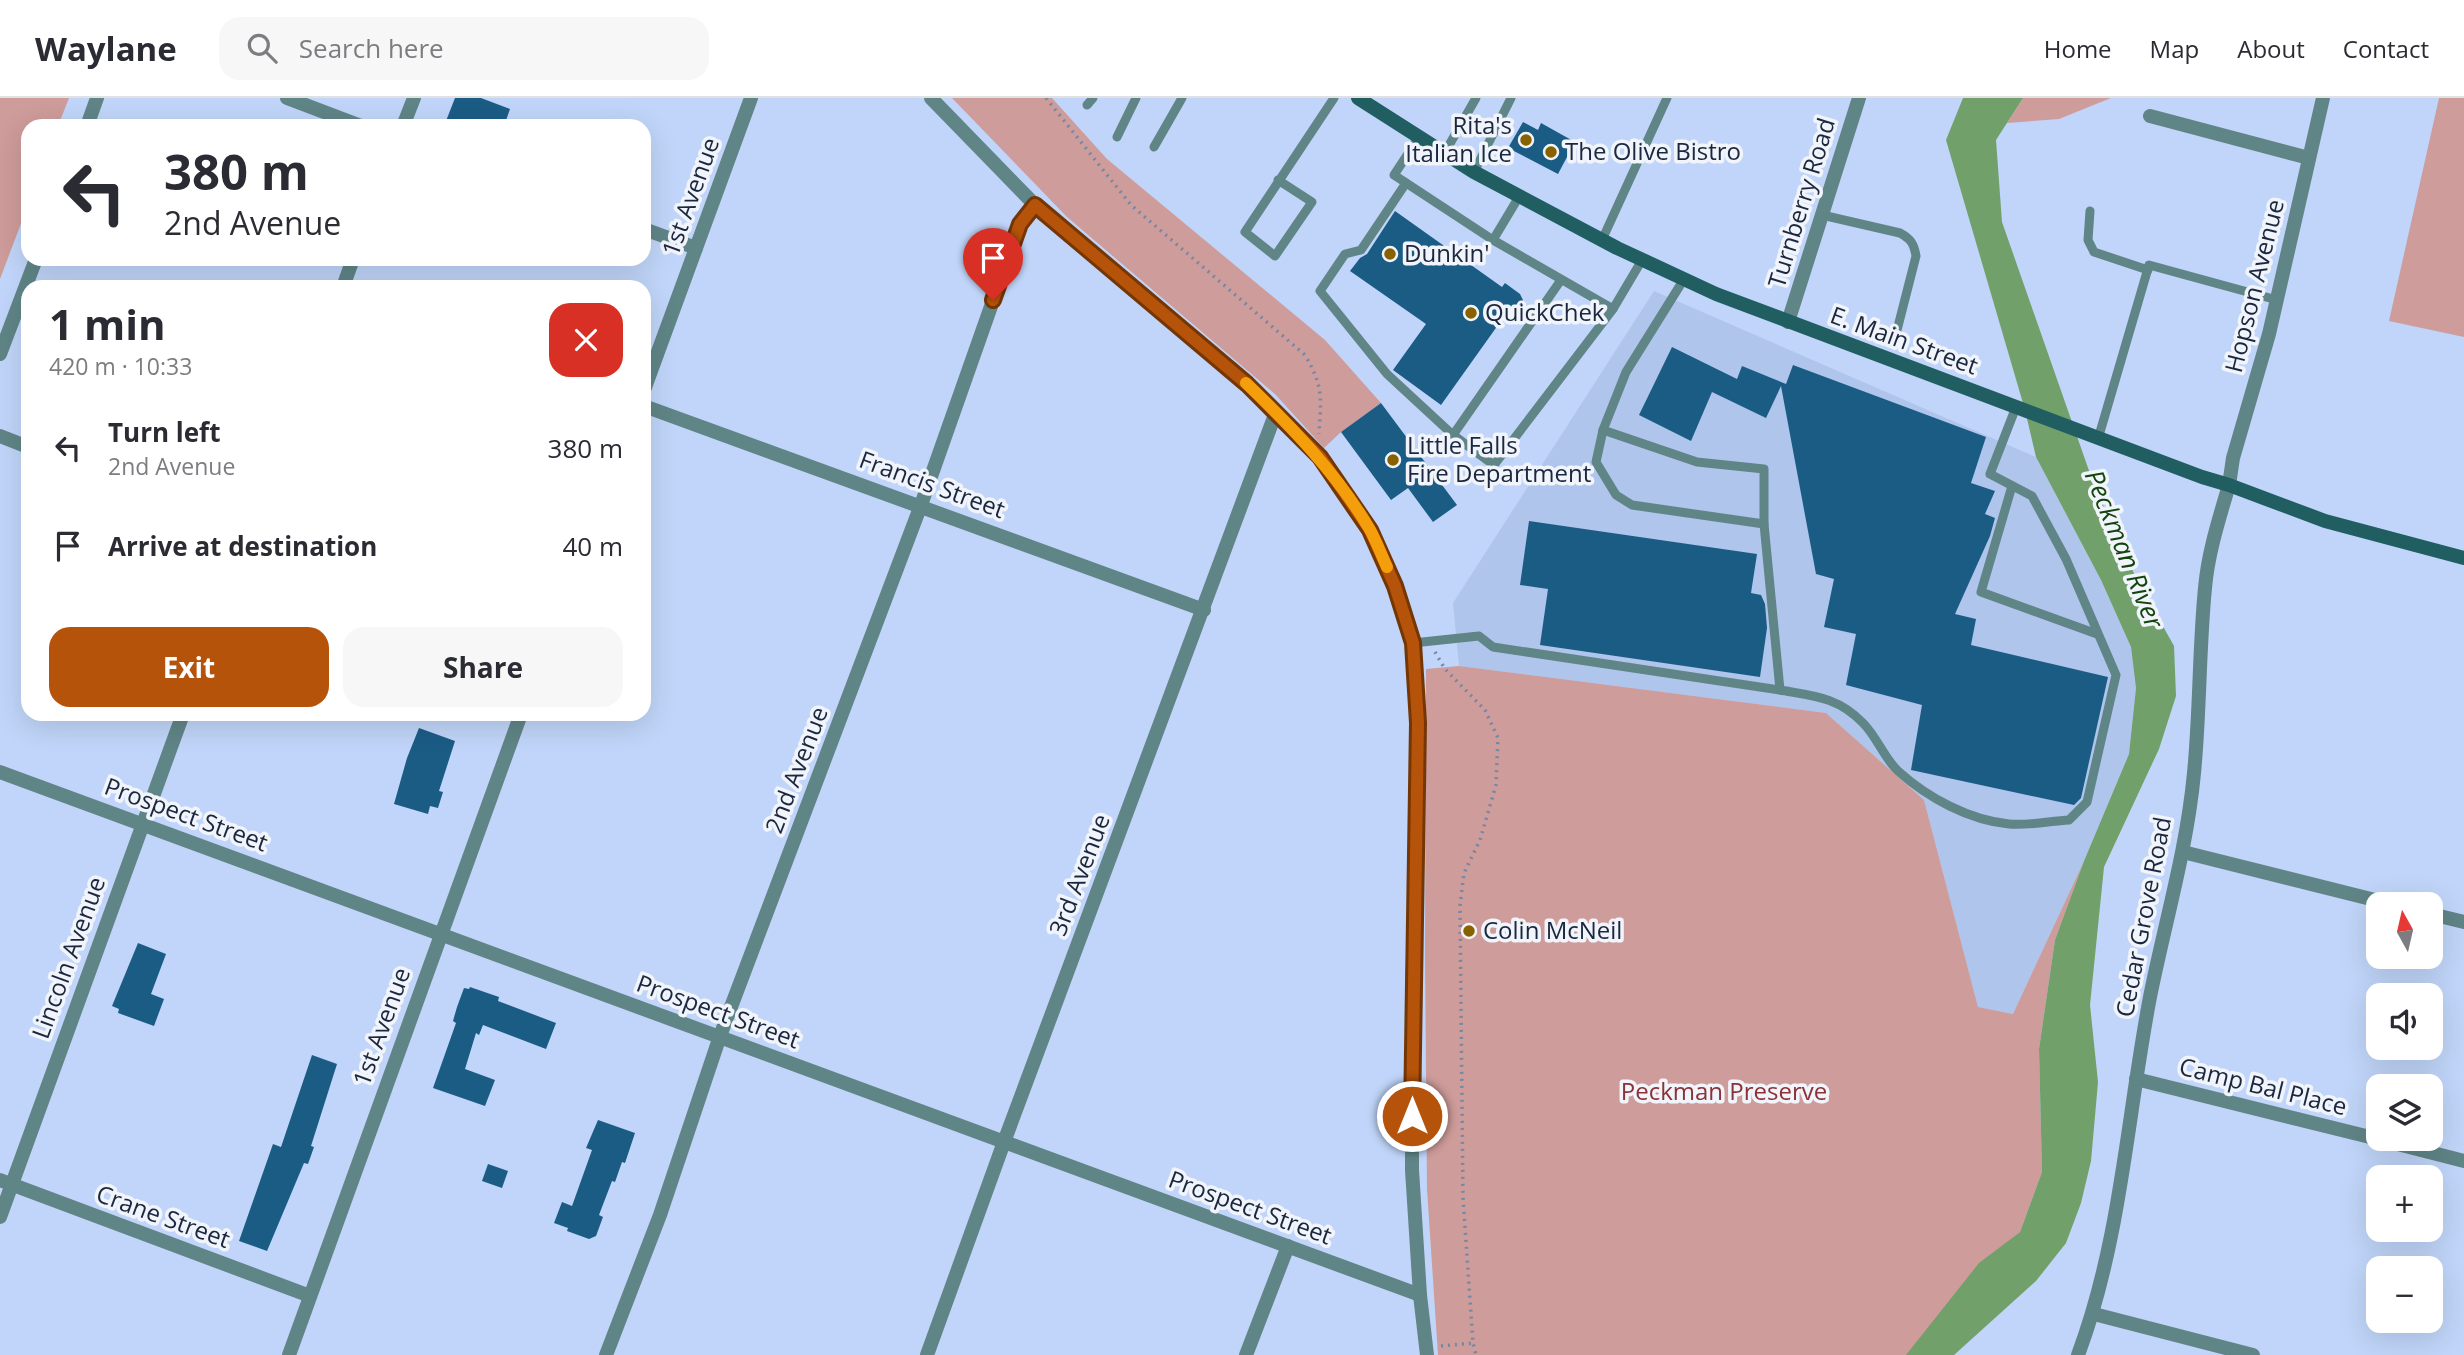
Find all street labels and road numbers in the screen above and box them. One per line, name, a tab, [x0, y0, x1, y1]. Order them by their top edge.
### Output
street label: Turnberry Road	[1759, 114, 1842, 291]
street label: 1st Avenue	[653, 133, 726, 260]
street label: Hopson Avenue	[2216, 196, 2291, 376]
street label: E. Main Street	[1826, 298, 1983, 382]
street label: Francis Street	[855, 442, 1010, 525]
street label: 2nd Avenue	[756, 702, 835, 837]
street label: Prospect Street	[100, 769, 273, 858]
street label: 3rd Avenue	[1040, 809, 1117, 940]
street label: Cedar Grove Road	[2107, 814, 2178, 1020]
street label: Lincoln Avenue	[23, 872, 112, 1043]
street label: 1st Avenue	[344, 963, 417, 1090]
street label: Prospect Street	[632, 966, 805, 1055]
street label: Camp Bal Place	[2176, 1049, 2351, 1122]
street label: Prospect Street	[1164, 1162, 1337, 1251]
street label: Crane Street	[92, 1176, 235, 1255]

